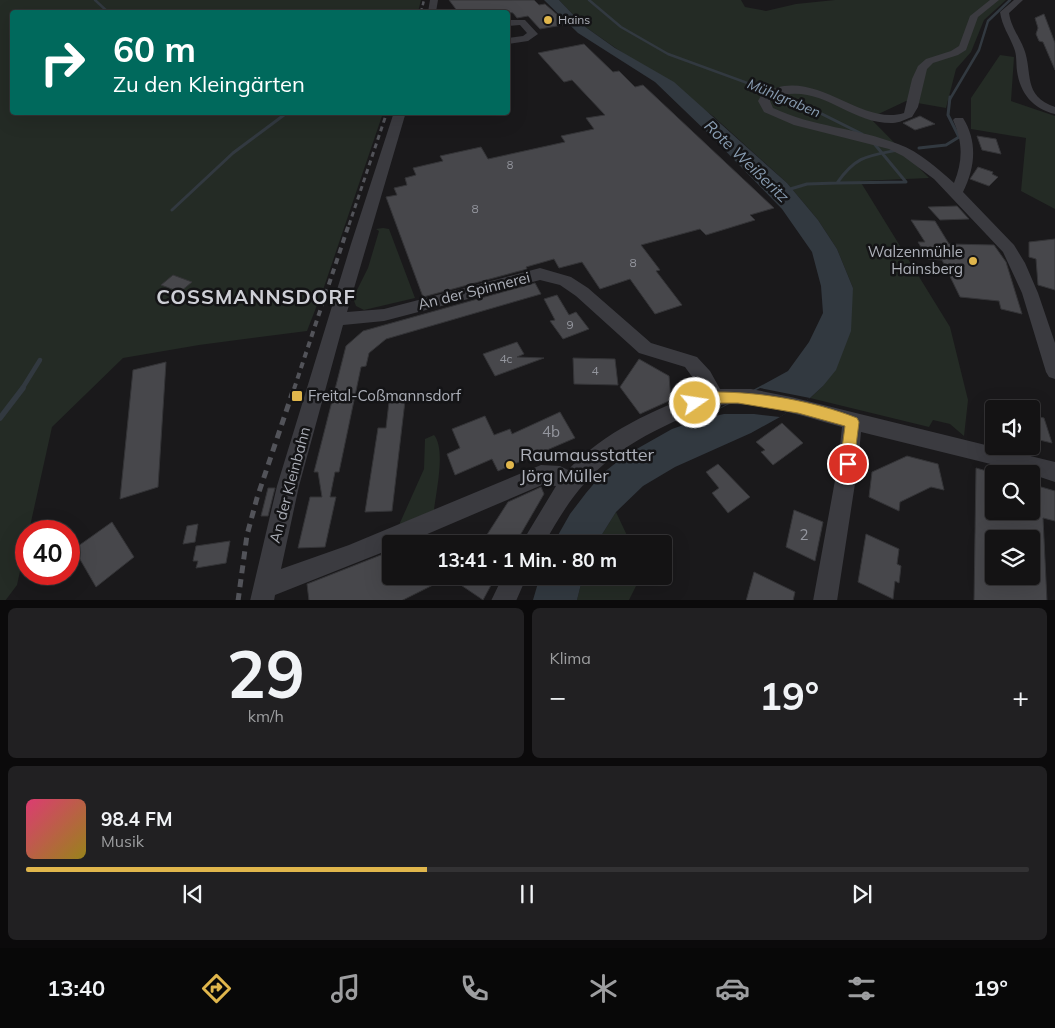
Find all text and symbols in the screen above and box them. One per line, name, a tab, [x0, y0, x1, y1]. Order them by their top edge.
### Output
place label: Hains	[558, 12, 590, 27]
marker: Hains	[542, 14, 554, 26]
text: 60 m	[113, 27, 196, 71]
icon: right	[30, 30, 95, 95]
text: Zu den Kleingärten	[113, 70, 305, 98]
water label: Mühlgraben	[745, 75, 823, 121]
water label: Rote Weißeritz	[700, 116, 794, 207]
house number: 8	[507, 158, 514, 172]
house number: 8	[471, 201, 479, 216]
place label: Walzenmühle Hainsberg	[868, 242, 963, 278]
house number: 8	[629, 255, 637, 270]
marker: Walzenmühle Hainsberg	[967, 255, 979, 267]
street label: An der Spinnerei	[416, 267, 532, 314]
district label: COSSMANNSDORF	[156, 284, 356, 309]
house number: 9	[566, 317, 574, 332]
house number: 4c	[499, 351, 513, 366]
house number: 4	[591, 363, 599, 378]
position arrow	[668, 376, 720, 428]
place label: Freital-Coßmannsdorf	[308, 386, 462, 405]
marker: Freital-Coßmannsdorf	[290, 389, 304, 403]
map controls	[985, 400, 1040, 585]
button: sound	[985, 400, 1040, 455]
house number: 4b	[542, 422, 560, 441]
street label: An der Kleinbahn	[265, 425, 314, 545]
place label: Raumausstatter Jörg Müller	[520, 443, 655, 487]
pin	[827, 443, 869, 485]
icon: arrive	[834, 450, 862, 478]
marker: Raumausstatter Jörg Müller	[504, 459, 516, 471]
button: search	[985, 465, 1040, 520]
speed limit sign: 40	[15, 520, 80, 585]
house number: 2	[799, 525, 809, 544]
button: layers	[985, 530, 1040, 585]
text: 13:41 · 1 Min. · 80 m	[437, 548, 617, 572]
text: 29	[227, 633, 305, 714]
text: Klima	[550, 648, 591, 668]
text: 19°	[759, 672, 819, 720]
text: −	[550, 679, 566, 714]
text: +	[1012, 679, 1029, 714]
text: km/h	[248, 706, 284, 726]
text: 98.4 FM	[101, 807, 173, 831]
text: Musik	[101, 831, 144, 851]
icon: previous	[179, 880, 207, 908]
icon: pause	[513, 880, 541, 908]
icon: next	[848, 880, 876, 908]
icon: directions	[199, 971, 234, 1006]
icon: music	[328, 971, 363, 1006]
icon: phone	[457, 971, 492, 1006]
icon: climate	[586, 971, 621, 1006]
icon: car	[715, 971, 750, 1006]
icon: filters	[844, 971, 879, 1006]
text: 13:40	[47, 974, 105, 1002]
text: 19°	[973, 974, 1008, 1002]

